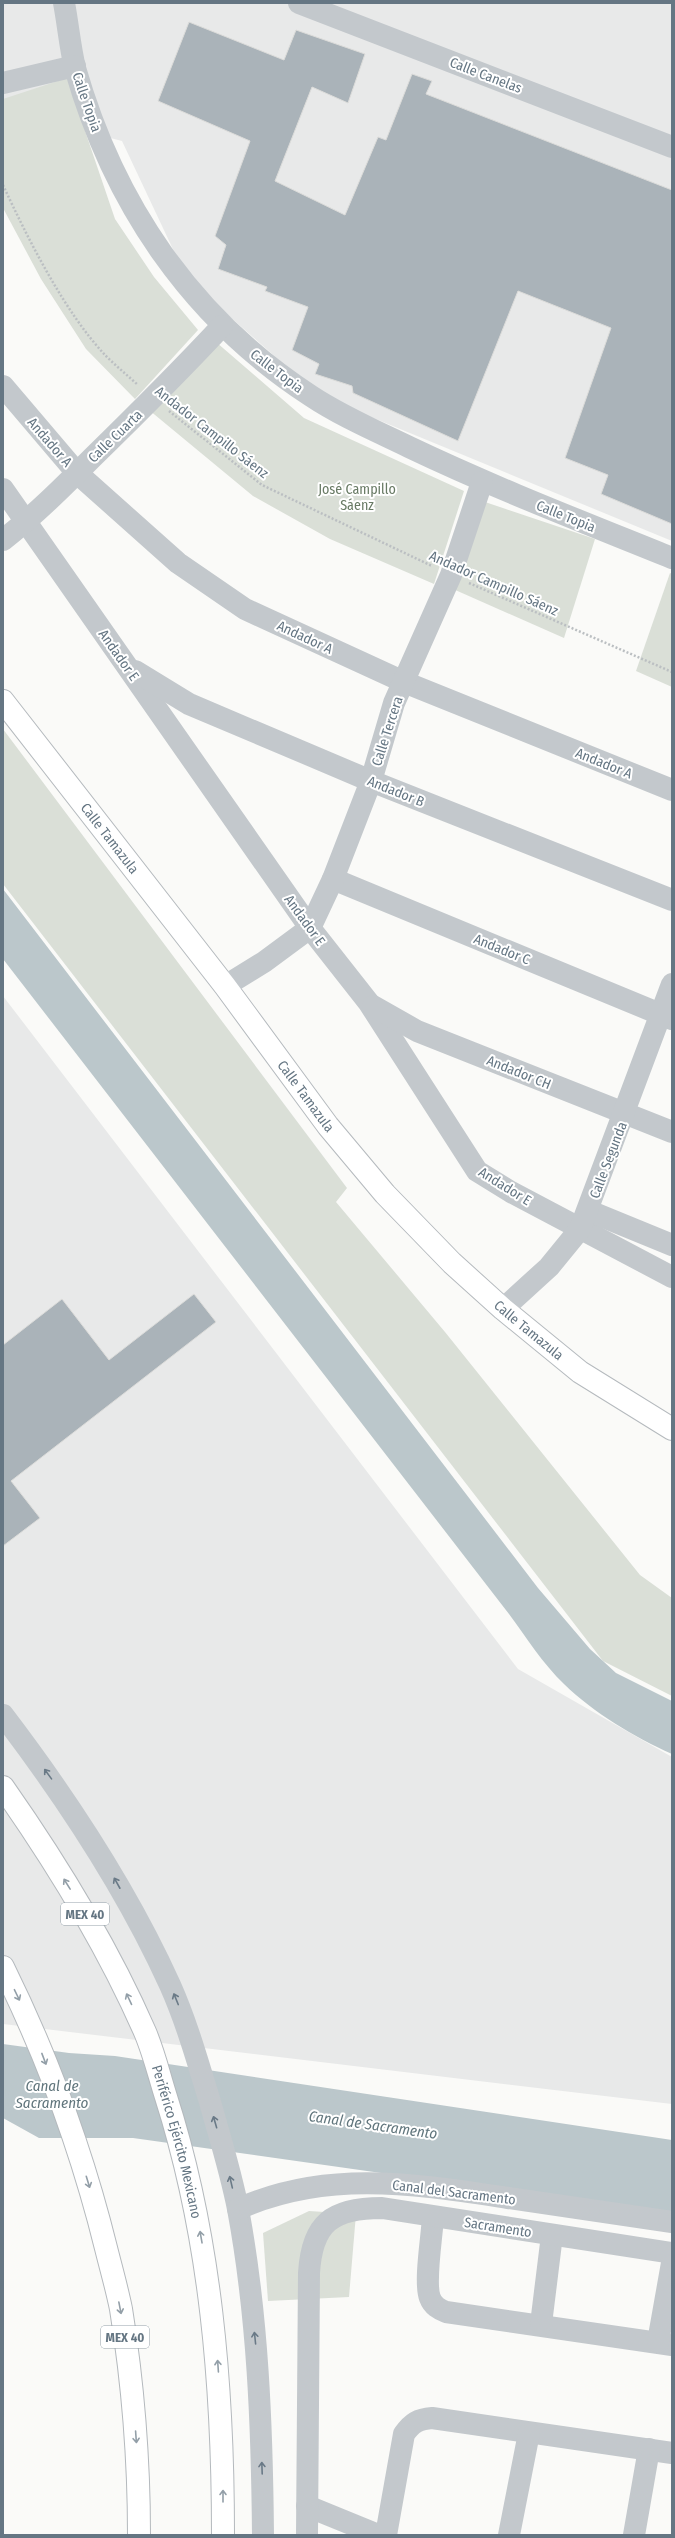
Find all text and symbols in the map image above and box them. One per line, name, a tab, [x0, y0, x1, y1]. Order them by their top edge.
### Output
street label: Calle Canelas	[447, 54, 524, 97]
street label: Calle Topia	[68, 70, 105, 134]
street label: Calle Topia	[247, 346, 307, 397]
street label: Andador Campillo Sáenz	[152, 383, 272, 482]
street label: Calle Cuarta	[85, 406, 146, 466]
street label: Andador A	[24, 414, 76, 471]
park label: José Campillo Sáenz	[318, 481, 396, 514]
street label: Calle Topia	[534, 497, 598, 536]
street label: Andador Campillo Sáenz	[427, 547, 561, 620]
street label: Andador A	[274, 617, 336, 658]
street label: Andador E	[95, 626, 143, 685]
street label: Calle Tercera	[368, 694, 407, 768]
street label: Andador A	[573, 744, 635, 783]
street label: Andador B	[365, 772, 427, 811]
street label: Calle Tamazula	[77, 800, 142, 877]
street label: Andador E	[280, 892, 329, 949]
street label: Andador C	[471, 930, 532, 968]
street label: Andador CH	[484, 1052, 553, 1093]
street label: Calle Tamazula	[274, 1057, 338, 1136]
street label: Calle Segunda	[586, 1119, 631, 1201]
street label: Andador E	[475, 1164, 535, 1209]
street label: Calle Tamazula	[490, 1297, 567, 1364]
one-way arrow	[44, 1768, 52, 1779]
one-way arrow	[63, 1878, 71, 1890]
one-way arrow	[113, 1878, 121, 1890]
road number: MEX 40	[61, 1903, 109, 1925]
one-way arrow	[14, 1989, 21, 2001]
one-way arrow	[125, 1993, 132, 2005]
one-way arrow	[171, 1994, 179, 2006]
one-way arrow	[41, 2053, 49, 2065]
street label: Periférico Ejército Mexicano	[148, 2063, 205, 2220]
water label: Canal de Sacramento	[15, 2077, 89, 2112]
water label: Canal de Sacramento	[308, 2107, 439, 2143]
one-way arrow	[211, 2116, 218, 2129]
one-way arrow	[85, 2175, 92, 2188]
one-way arrow	[227, 2176, 235, 2189]
street label: Canal del Sacramento	[391, 2176, 517, 2209]
street label: Sacramento	[463, 2214, 533, 2241]
one-way arrow	[197, 2231, 205, 2244]
one-way arrow	[117, 2301, 125, 2314]
road number: MEX 40	[101, 2326, 149, 2348]
one-way arrow	[251, 2332, 259, 2345]
one-way arrow	[214, 2360, 222, 2373]
one-way arrow	[132, 2430, 139, 2443]
one-way arrow	[258, 2462, 266, 2475]
one-way arrow	[219, 2490, 227, 2503]

